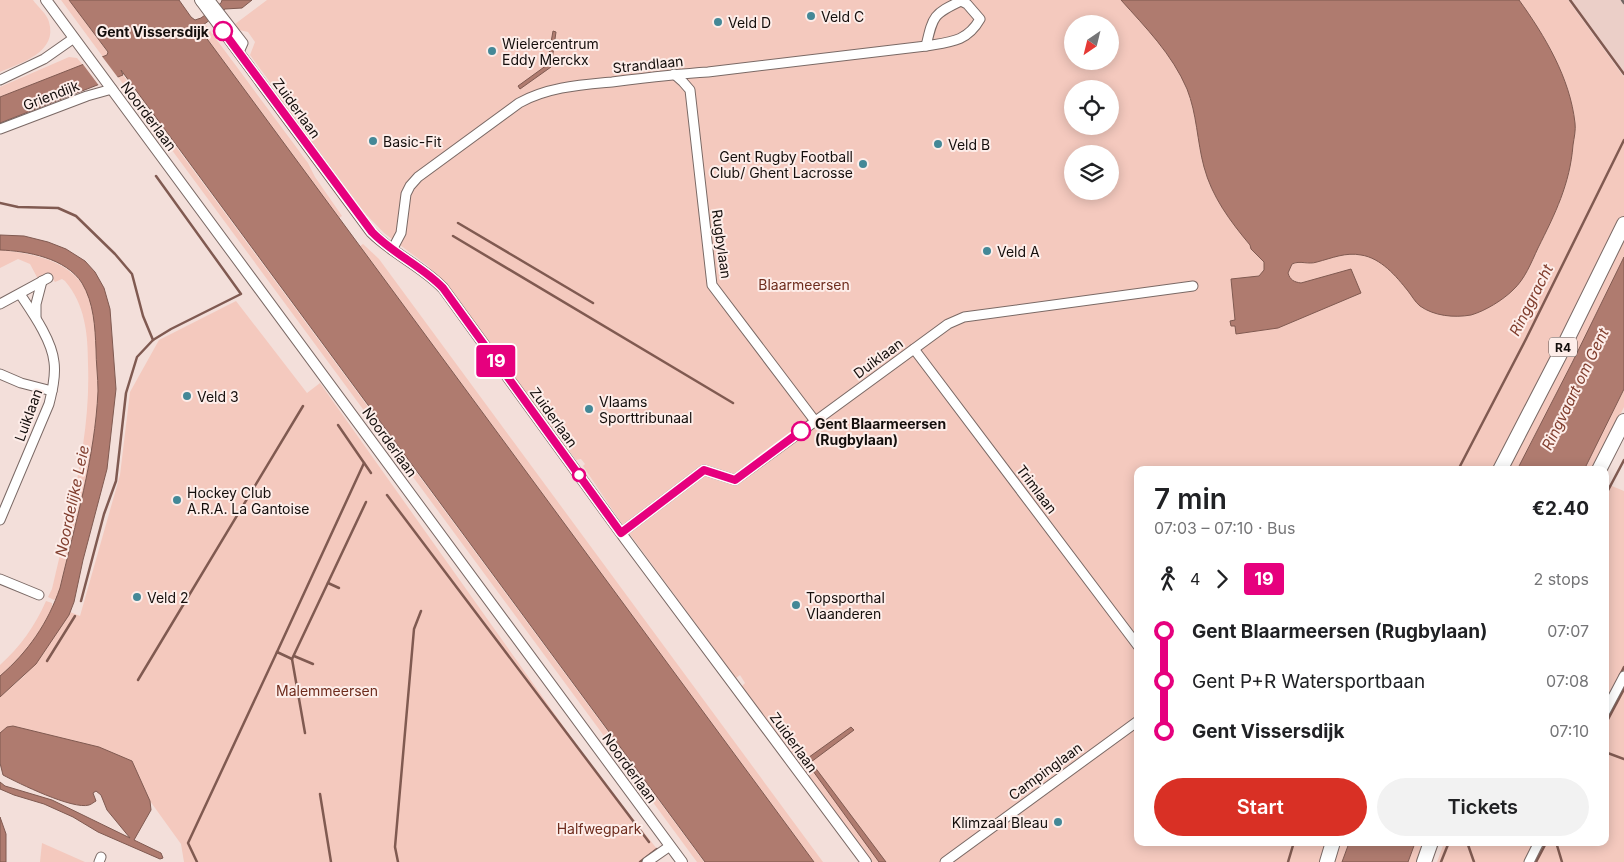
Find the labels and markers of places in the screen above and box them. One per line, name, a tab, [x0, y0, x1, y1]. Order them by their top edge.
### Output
place label: Veld C	[821, 8, 864, 25]
marker: Veld C	[805, 10, 817, 22]
place label: Veld D	[728, 14, 771, 31]
marker: Veld D	[712, 16, 724, 28]
marker: Gent Vissersdijk	[213, 21, 233, 41]
place label: Gent Vissersdijk	[97, 23, 210, 40]
place label: Wielercentrum Eddy Merckx	[502, 35, 599, 68]
marker: Wielercentrum Eddy Merckx	[486, 45, 498, 57]
place label: Basic-Fit	[383, 133, 442, 150]
marker: Basic-Fit	[367, 135, 379, 147]
place label: Veld B	[948, 136, 990, 153]
marker: Veld B	[932, 138, 944, 150]
place label: Gent Rugby Football Club/ Ghent Lacrosse	[710, 148, 853, 181]
marker: Gent Rugby Football Club/ Ghent Lacrosse	[857, 158, 869, 170]
place label: Veld A	[997, 243, 1040, 260]
marker: Veld A	[981, 245, 993, 257]
place label: Veld 3	[197, 388, 239, 405]
marker: Veld 3	[181, 390, 193, 402]
place label: Vlaams Sporttribunaal	[599, 393, 692, 426]
marker: Vlaams Sporttribunaal	[583, 403, 595, 415]
place label: Gent Blaarmeersen (Rugbylaan)	[815, 415, 946, 448]
marker: Gent Blaarmeersen (Rugbylaan)	[791, 421, 811, 441]
unlabelled marker	[572, 468, 586, 482]
place label: Hockey Club A.R.A. La Gantoise	[187, 484, 309, 517]
marker: Hockey Club A.R.A. La Gantoise	[171, 494, 183, 506]
place label: Veld 2	[147, 589, 189, 606]
place label: Topsporthal Vlaanderen	[806, 589, 885, 622]
marker: Veld 2	[131, 591, 143, 603]
marker: Topsporthal Vlaanderen	[790, 599, 802, 611]
place label: Klimzaal Bleau	[952, 814, 1048, 831]
marker: Klimzaal Bleau	[1052, 816, 1064, 828]

